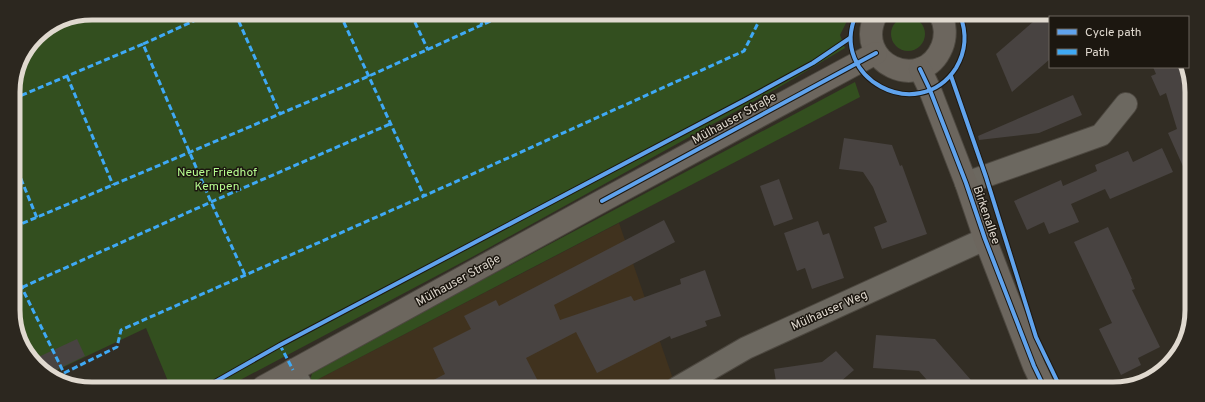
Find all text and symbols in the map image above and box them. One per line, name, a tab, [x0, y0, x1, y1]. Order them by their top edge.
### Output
legend	[1049, 16, 1189, 68]
text: Cycle path	[1085, 25, 1142, 41]
text: Path	[1085, 45, 1110, 61]
street label: Mülhauser Straße	[690, 89, 779, 149]
park label: Neuer Friedhof Kempen	[177, 165, 257, 195]
street label: Birkenallee	[969, 184, 1003, 247]
street label: Mülhauser Straße	[414, 251, 503, 311]
street label: Mülhauser Weg	[789, 287, 870, 335]

